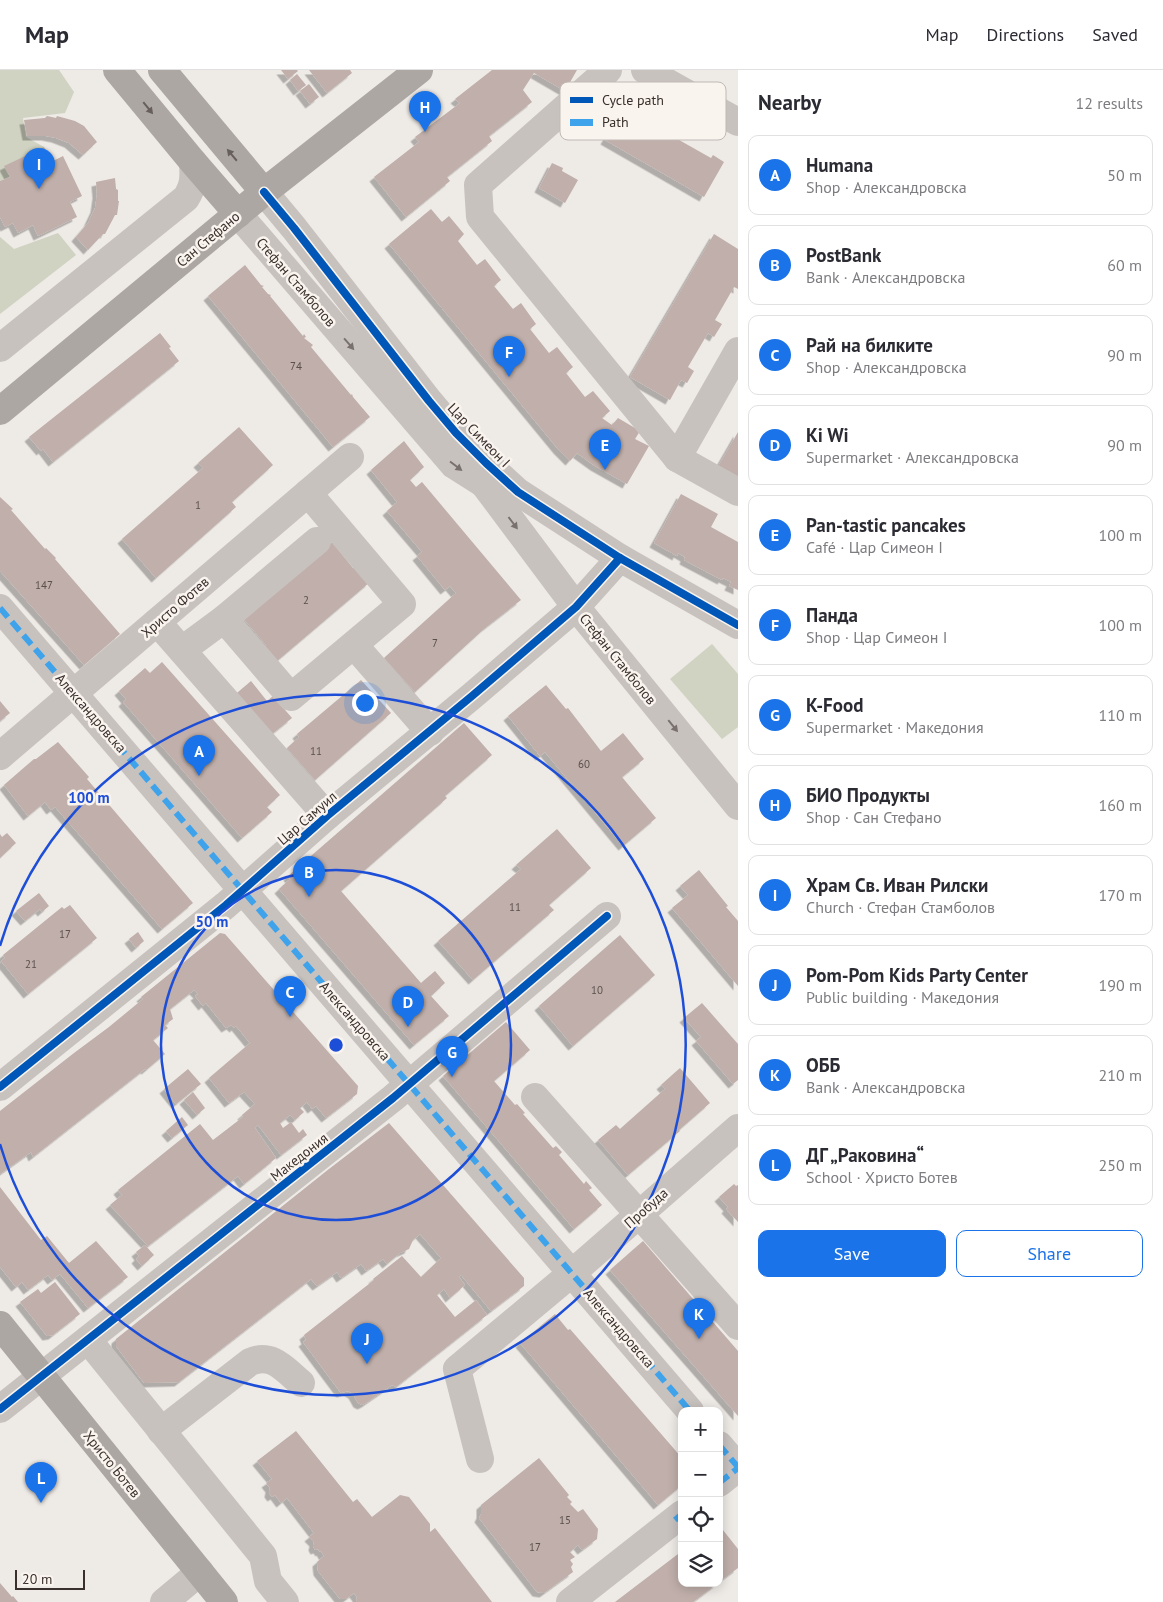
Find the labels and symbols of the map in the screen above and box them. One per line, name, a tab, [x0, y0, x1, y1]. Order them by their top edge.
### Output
legend	[560, 82, 726, 140]
pin: H	[409, 91, 441, 132]
text: Cycle path	[602, 91, 664, 109]
one-way arrow	[143, 101, 154, 114]
text: Path	[602, 113, 629, 131]
pin: I	[23, 148, 55, 189]
one-way arrow	[227, 149, 238, 162]
street label: Сан Стефано	[173, 207, 243, 271]
street label: Стефан Стамболов	[252, 234, 340, 330]
pin: F	[493, 336, 525, 377]
one-way arrow	[344, 338, 355, 351]
house number: 74	[290, 359, 302, 373]
street label: Цар Симеон I	[444, 399, 514, 471]
pin: E	[589, 429, 621, 470]
one-way arrow	[449, 461, 463, 471]
house number: 1	[195, 498, 201, 512]
one-way arrow	[508, 516, 518, 530]
street label: Христо Фотев	[137, 573, 213, 641]
house number: 147	[35, 578, 53, 592]
house number: 2	[303, 593, 309, 607]
street label: Стефан Стамболов	[576, 610, 660, 708]
house number: 7	[432, 636, 438, 650]
street label: Александровска	[52, 670, 130, 756]
your location	[352, 690, 378, 716]
one-way arrow	[667, 720, 678, 733]
pin: A	[183, 735, 215, 776]
house number: 11	[310, 744, 322, 758]
house number: 60	[578, 757, 590, 771]
street label: Цар Самуил	[274, 787, 340, 849]
text: 100 m	[68, 788, 110, 807]
pin: B	[293, 856, 325, 897]
house number: 11	[509, 900, 521, 914]
text: 50 m	[196, 912, 228, 931]
house number: 17	[59, 927, 71, 941]
house number: 21	[25, 957, 37, 971]
pin: C	[274, 976, 306, 1017]
street label: Александровска	[316, 978, 394, 1064]
house number: 10	[591, 983, 603, 997]
pin: D	[392, 986, 424, 1027]
centre of rings	[327, 1036, 345, 1054]
pin: G	[436, 1036, 468, 1077]
street label: Македония	[267, 1129, 331, 1185]
street label: Пробуда	[620, 1184, 672, 1232]
street label: Александровска	[580, 1285, 658, 1371]
pin: K	[683, 1298, 715, 1339]
pin: J	[351, 1323, 383, 1364]
street label: Христо Ботев	[80, 1427, 144, 1501]
pin: L	[25, 1462, 57, 1503]
house number: 15	[559, 1513, 571, 1527]
house number: 17	[529, 1540, 541, 1554]
scale bar	[15, 1567, 85, 1590]

